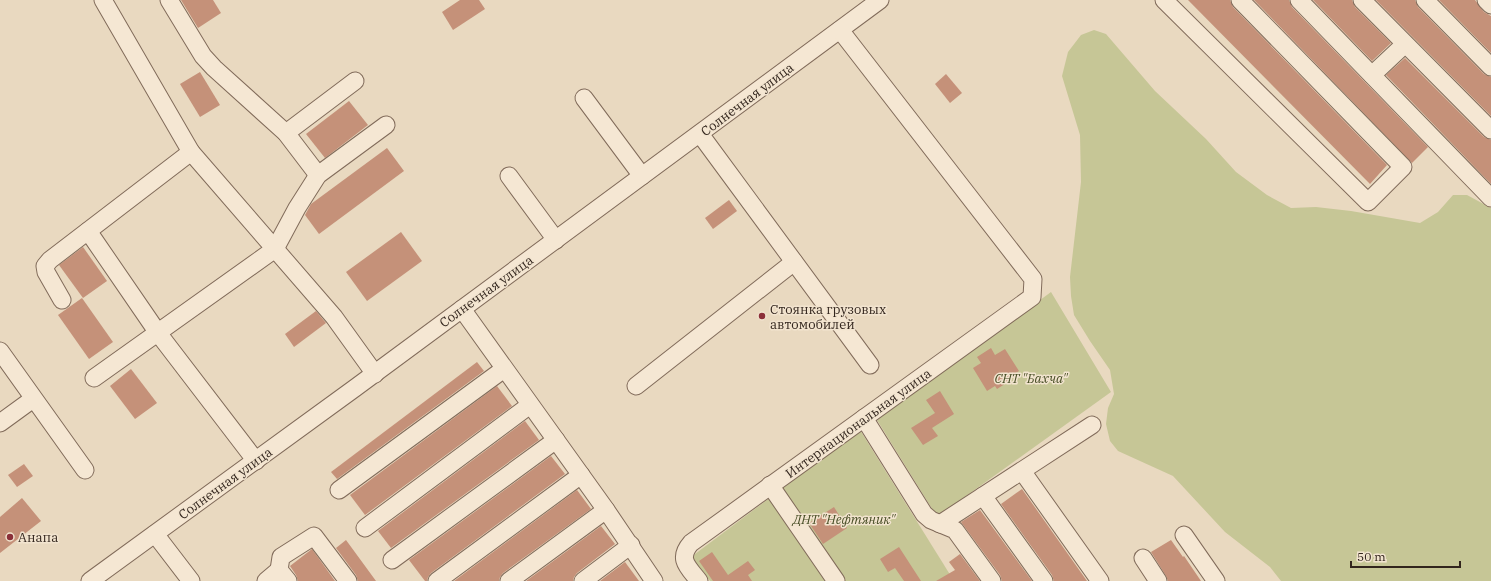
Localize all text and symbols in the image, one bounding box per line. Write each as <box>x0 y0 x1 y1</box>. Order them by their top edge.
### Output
street label: Солнечная улица <box>698 59 797 140</box>
street label: Солнечная улица <box>436 252 537 331</box>
place label: Стоянка грузовых автомобилей <box>770 301 886 333</box>
marker: Стоянка грузовых автомобилей <box>757 311 767 321</box>
street label: Интернациональная улица <box>782 365 935 482</box>
park label: СНТ "Бахча" <box>994 370 1069 387</box>
street label: Солнечная улица <box>175 444 276 523</box>
park label: ДНТ "Нефтяник" <box>791 511 896 528</box>
place label: Анапа <box>18 529 58 546</box>
marker: Анапа <box>5 532 15 542</box>
scale bar <box>1351 543 1460 569</box>
text: 50 m <box>1357 549 1386 564</box>

